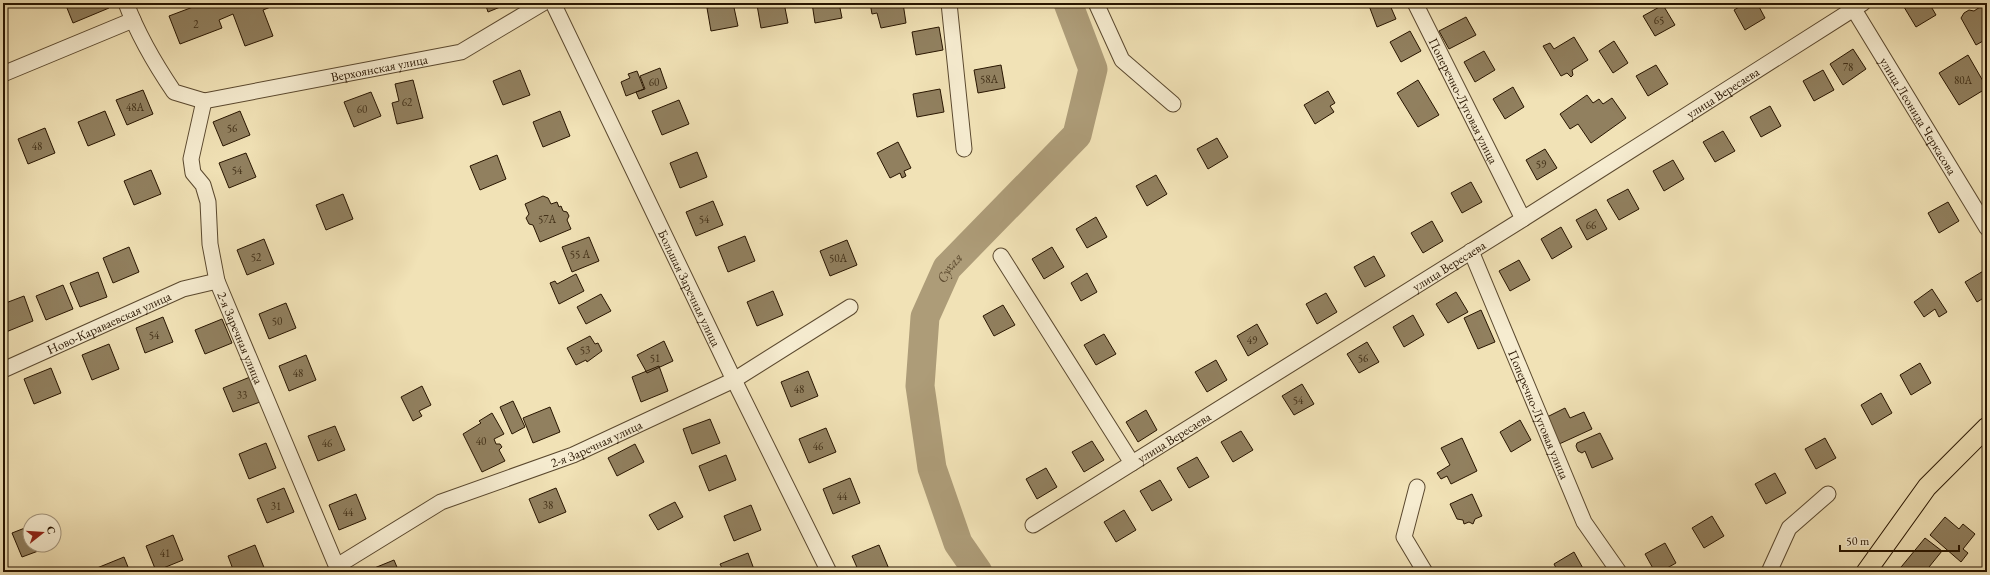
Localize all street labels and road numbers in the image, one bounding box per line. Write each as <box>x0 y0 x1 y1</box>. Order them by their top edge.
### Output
street label: Поперечно-Луговая улица <box>1425 35 1503 167</box>
street label: Верхоянская улица <box>329 50 430 85</box>
street label: улица Леонида Черкасова <box>1876 54 1961 179</box>
street label: улица Вересаева <box>1683 62 1763 122</box>
street label: Большая Заречная улица <box>654 227 725 350</box>
street label: улица Вересаева <box>1409 236 1489 295</box>
street label: Ново-Караваевская улица <box>44 287 174 358</box>
street label: 2-я Заречная улица <box>214 289 268 387</box>
street label: Поперечно-Луговая улица <box>1505 347 1574 482</box>
street label: улица Вересаева <box>1134 407 1214 466</box>
street label: 2-я Заречная улица <box>548 415 645 471</box>

